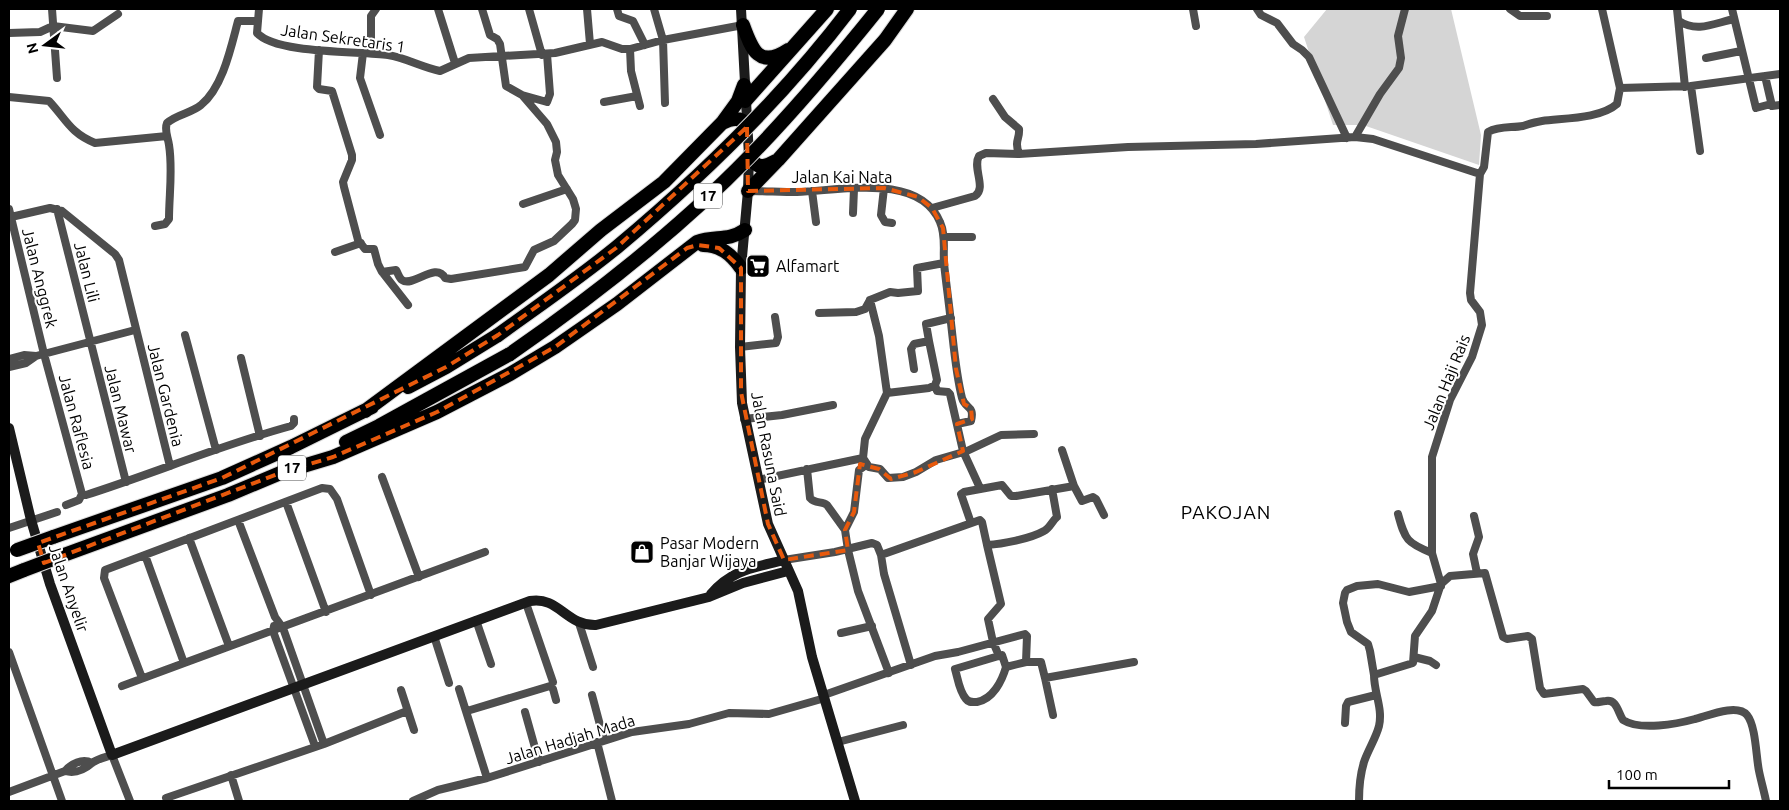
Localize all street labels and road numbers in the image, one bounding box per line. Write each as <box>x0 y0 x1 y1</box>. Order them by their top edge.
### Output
street label: Jalan Sekretaris 1 <box>280 20 406 56</box>
street label: Jalan Kai Nata <box>792 168 892 186</box>
road number: 17 <box>694 184 722 208</box>
street label: Jalan Anggrek <box>19 226 61 330</box>
street label: Jalan Lili <box>71 240 103 304</box>
street label: Jalan Haji Rais <box>1419 332 1473 432</box>
street label: Jalan Gardenia <box>144 342 188 448</box>
street label: Jalan Mawar <box>101 363 141 455</box>
street label: Jalan Raflesia <box>56 372 98 472</box>
street label: Jalan Rasuna Said <box>748 390 790 518</box>
road number: 17 <box>278 456 306 480</box>
street label: Jalan Anyelir <box>46 542 92 634</box>
street label: Jalan Hadjah Mada <box>503 711 637 767</box>

